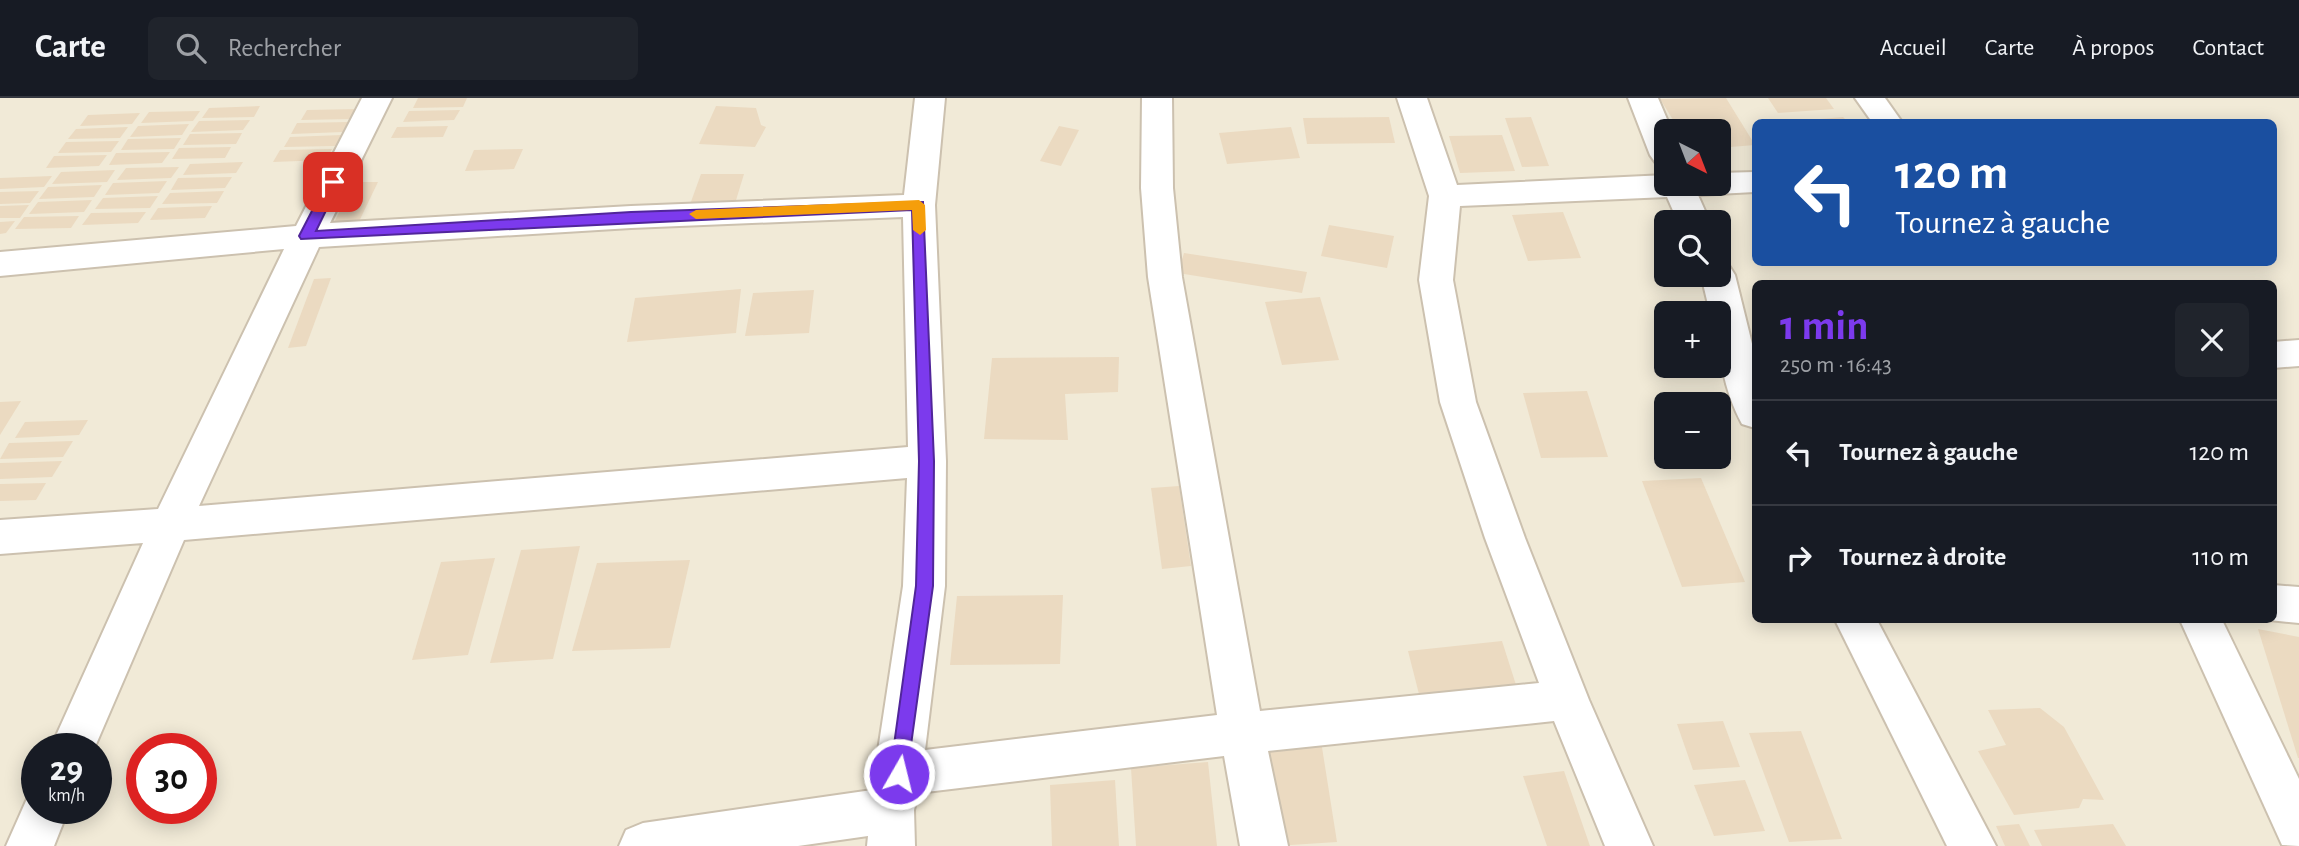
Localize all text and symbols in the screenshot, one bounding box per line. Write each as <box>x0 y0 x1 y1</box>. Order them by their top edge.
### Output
search box <box>148 17 638 80</box>
icon: search <box>172 29 210 67</box>
text: Carte <box>35 31 106 64</box>
text: Rechercher <box>228 35 341 61</box>
text: Accueil <box>1880 36 1947 60</box>
text: Carte <box>1985 36 2034 60</box>
text: À propos <box>2072 36 2154 60</box>
text: Contact <box>2192 36 2264 60</box>
north arrow <box>1654 119 1731 196</box>
map controls <box>1654 119 1731 469</box>
icon: left <box>1780 147 1871 238</box>
text: 120 m <box>1895 149 2008 198</box>
pin <box>303 152 363 212</box>
icon: arrive <box>314 163 352 201</box>
text: Tournez à gauche <box>1895 207 2110 239</box>
button: search <box>1654 210 1731 287</box>
button: + <box>1654 301 1731 378</box>
button: close <box>2175 303 2249 377</box>
text: 1 min <box>1780 305 1869 347</box>
text: 250 m · 16:43 <box>1780 354 1892 377</box>
button: − <box>1654 392 1731 469</box>
icon: left <box>1780 434 1818 472</box>
text: Tournez à gauche <box>1839 439 2018 465</box>
text: 120 m <box>2189 439 2249 465</box>
icon: right <box>1780 539 1818 577</box>
text: Tournez à droite <box>1839 544 2006 570</box>
text: 110 m <box>2192 544 2249 570</box>
speed limit sign: 30 <box>126 733 217 824</box>
position arrow <box>862 737 936 811</box>
text: 29 <box>50 752 83 787</box>
text: km/h <box>48 787 85 805</box>

